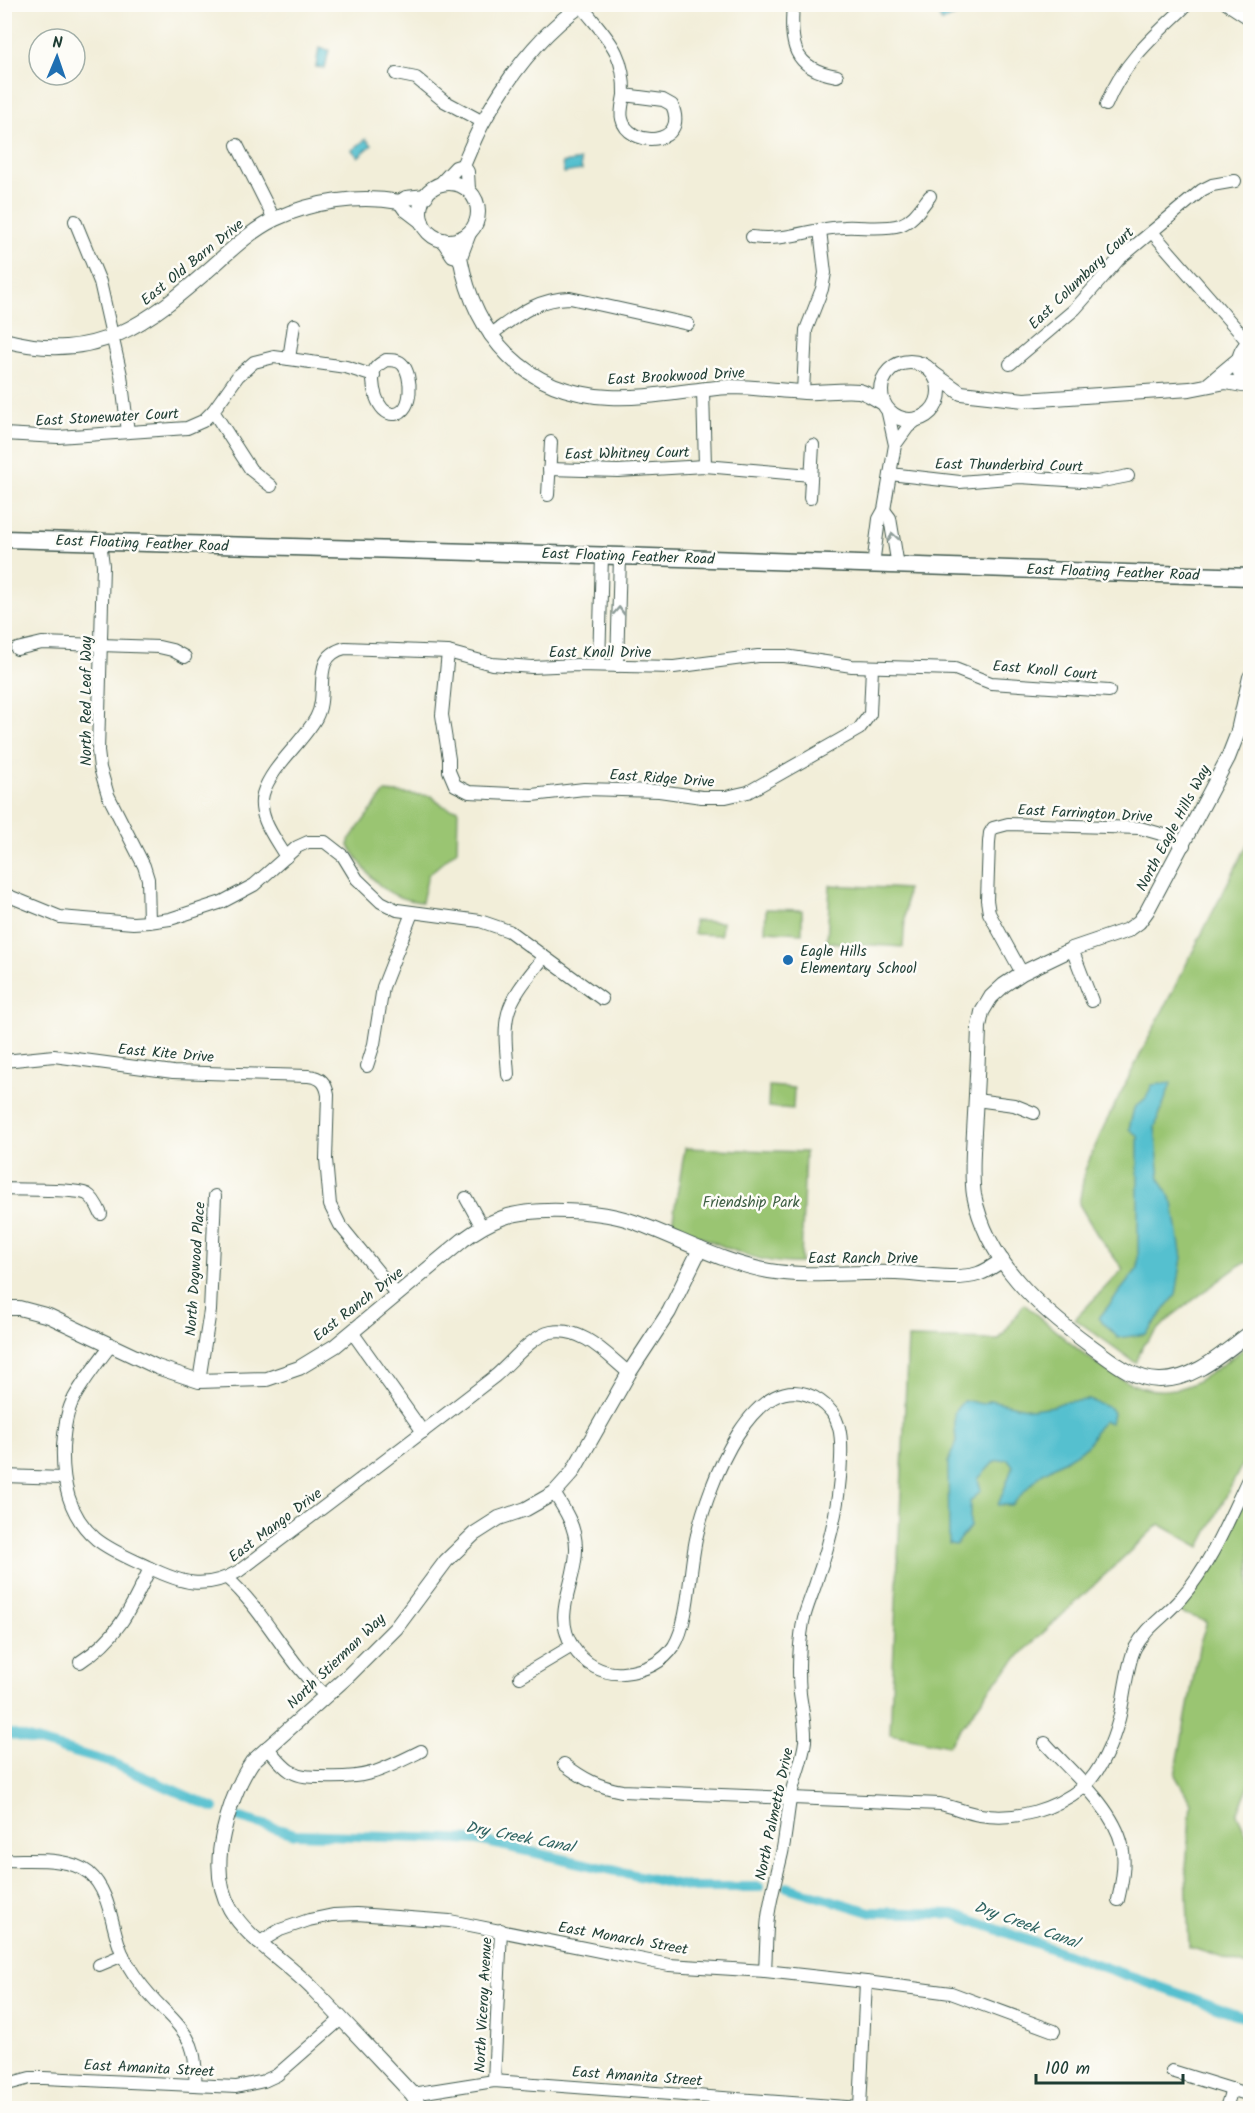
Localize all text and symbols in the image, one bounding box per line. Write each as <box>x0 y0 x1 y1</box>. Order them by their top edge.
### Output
north arrow <box>27 27 87 87</box>
text: N <box>52 31 63 56</box>
street label: East Old Barn Drive <box>136 213 250 312</box>
street label: East Columbary Court <box>1023 222 1140 336</box>
street label: East Brookwood Drive <box>607 361 746 393</box>
street label: East Stonewater Court <box>35 402 180 434</box>
street label: East Whitney Court <box>564 441 690 467</box>
street label: East Thunderbird Court <box>935 453 1083 479</box>
street label: East Floating Feather Road <box>55 529 229 559</box>
one-way arrow <box>887 533 900 543</box>
street label: East Floating Feather Road <box>541 542 715 572</box>
street label: East Floating Feather Road <box>1026 558 1200 588</box>
one-way arrow <box>613 606 625 615</box>
street label: North Red Leaf Way <box>75 635 99 766</box>
street label: East Knoll Drive <box>549 641 651 665</box>
street label: East Knoll Court <box>992 654 1098 688</box>
street label: North Eagle Hills Way <box>1130 760 1218 896</box>
street label: East Ridge Drive <box>609 763 715 795</box>
street label: East Farrington Drive <box>1017 798 1153 830</box>
place label: Eagle Hills Elementary School <box>800 940 917 981</box>
marker: Eagle Hills Elementary School <box>781 953 795 967</box>
street label: East Kite Drive <box>117 1038 215 1070</box>
park label: Friendship Park <box>703 1191 800 1215</box>
street label: North Dogwood Place <box>179 1201 213 1337</box>
street label: East Ranch Drive <box>808 1247 918 1271</box>
street label: East Ranch Drive <box>308 1261 409 1348</box>
street label: East Mango Drive <box>224 1482 328 1569</box>
street label: North Stierman Way <box>282 1607 392 1715</box>
street label: North Palmetto Drive <box>749 1745 801 1883</box>
water label: Dry Creek Canal <box>463 1815 579 1861</box>
water label: Dry Creek Canal <box>971 1895 1085 1957</box>
street label: East Monarch Street <box>556 1916 690 1962</box>
street label: North Viceroy Avenue <box>468 1936 500 2073</box>
scale bar <box>1036 2047 1183 2085</box>
street label: East Amanita Street <box>83 2054 215 2084</box>
text: 100 m <box>1045 2055 1090 2084</box>
street label: East Amanita Street <box>571 2060 703 2094</box>

